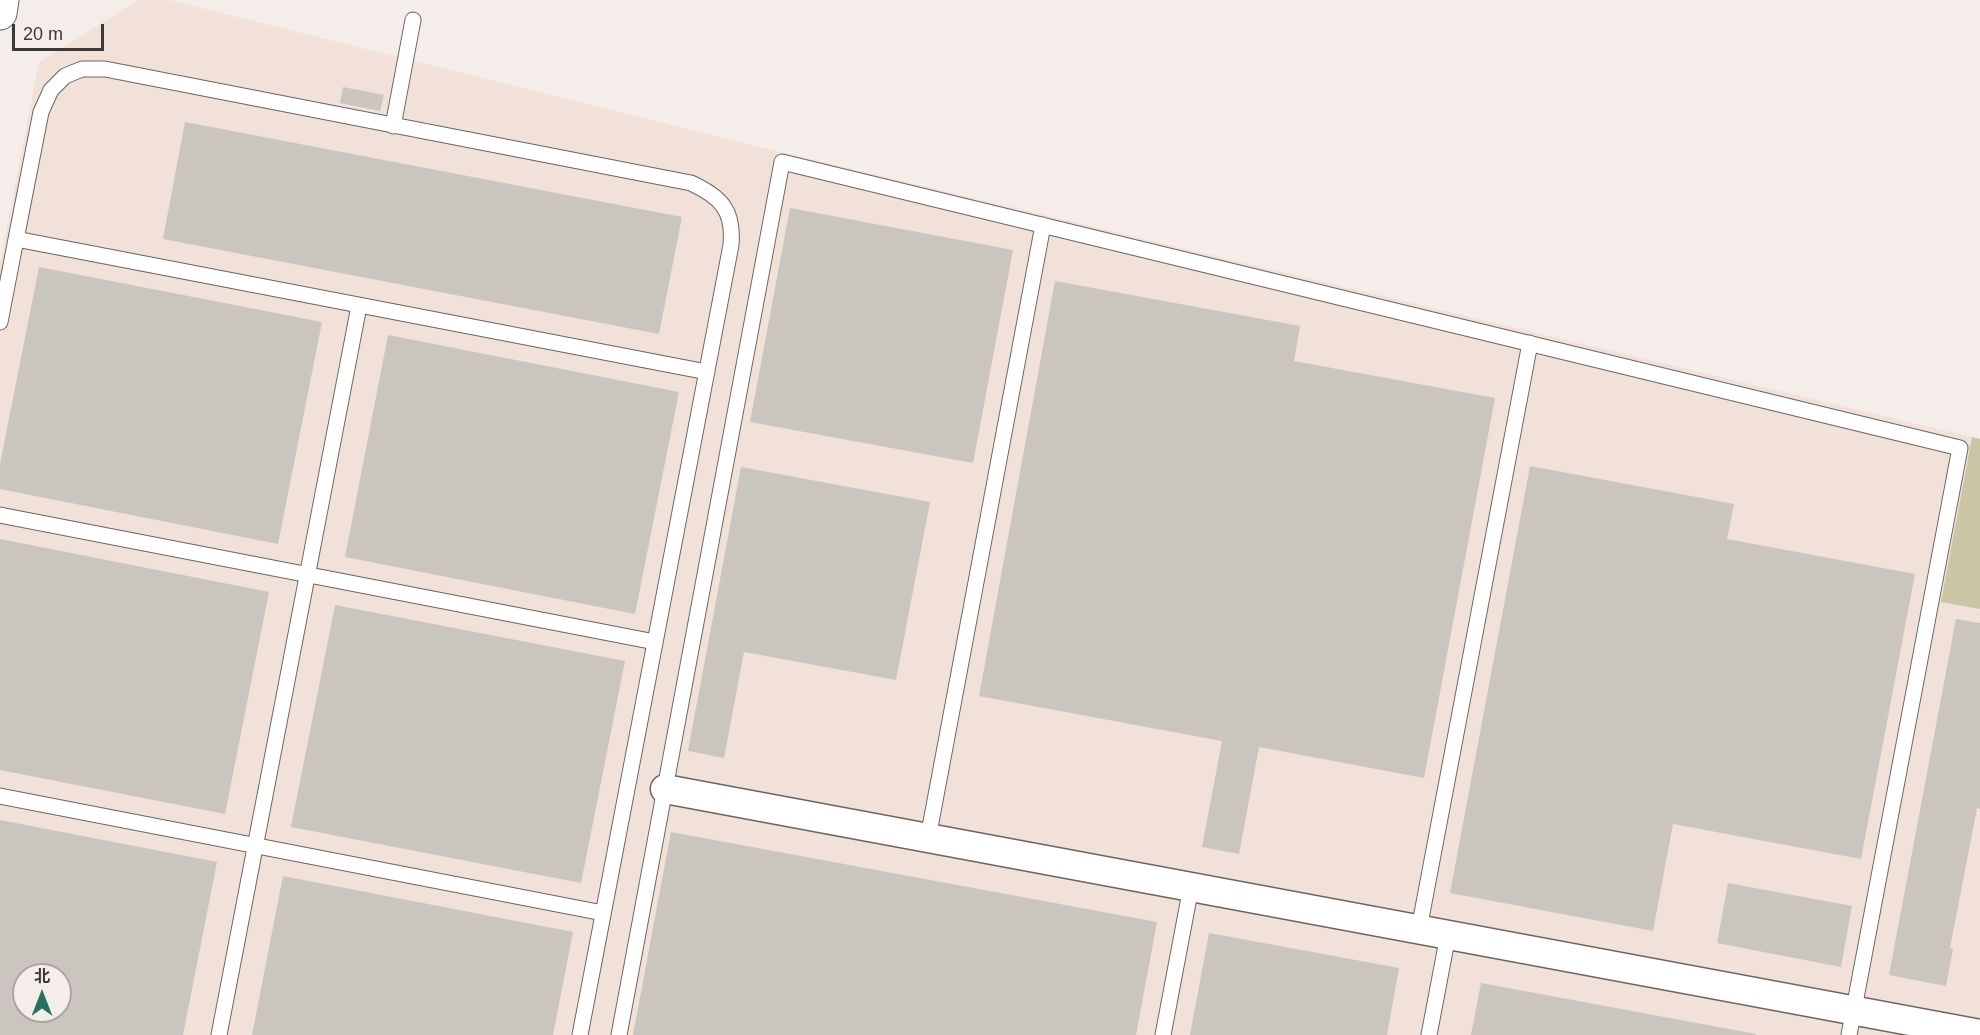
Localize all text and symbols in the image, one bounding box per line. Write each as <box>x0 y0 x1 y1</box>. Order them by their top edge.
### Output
scale bar <box>15 12 106 50</box>
text: 20 m <box>23 24 63 44</box>
north arrow <box>12 963 72 1023</box>
text: 北 <box>34 968 50 985</box>

